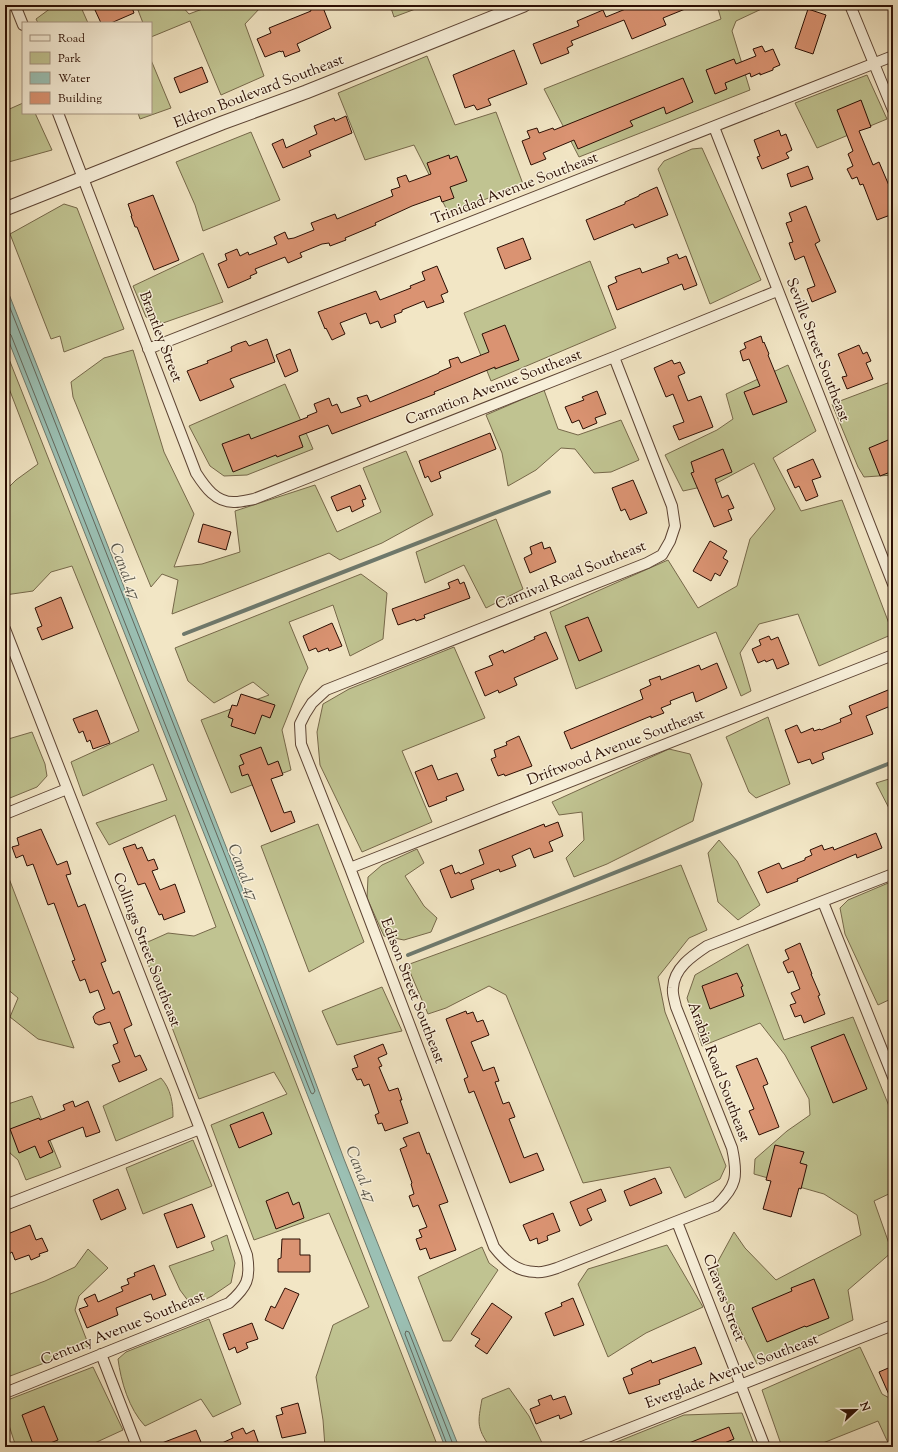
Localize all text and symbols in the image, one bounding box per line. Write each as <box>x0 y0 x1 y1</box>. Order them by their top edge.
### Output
legend <box>22 22 152 114</box>
text: Road <box>58 30 85 48</box>
text: Park <box>58 50 81 68</box>
street label: Eldron Boulevard Southeast <box>171 50 347 134</box>
text: Water <box>58 70 91 88</box>
text: Building <box>58 90 102 108</box>
street label: Trinidad Avenue Southeast <box>429 148 601 230</box>
street label: Seville Street Southeast <box>780 275 854 425</box>
street label: Brantley Street <box>133 288 187 386</box>
street label: Carnation Avenue Southeast <box>403 345 585 431</box>
street label: Carnival Road Southeast <box>493 536 649 616</box>
water label: Canal 47 <box>103 540 146 605</box>
street label: Driftwood Avenue Southeast <box>524 704 708 792</box>
water label: Canal 47 <box>221 841 264 906</box>
street label: Collings Street Southeast <box>107 870 185 1030</box>
street label: Edison Street Southeast <box>375 915 449 1067</box>
street label: Arabia Road Southeast <box>682 999 754 1145</box>
water label: Canal 47 <box>339 1143 382 1208</box>
street label: Cleaves Street <box>697 1251 749 1345</box>
street label: Century Avenue Southeast <box>38 1286 208 1372</box>
street label: Everglade Avenue Southeast <box>643 1329 821 1415</box>
north arrow <box>836 1390 876 1430</box>
text: N <box>855 1399 873 1414</box>

